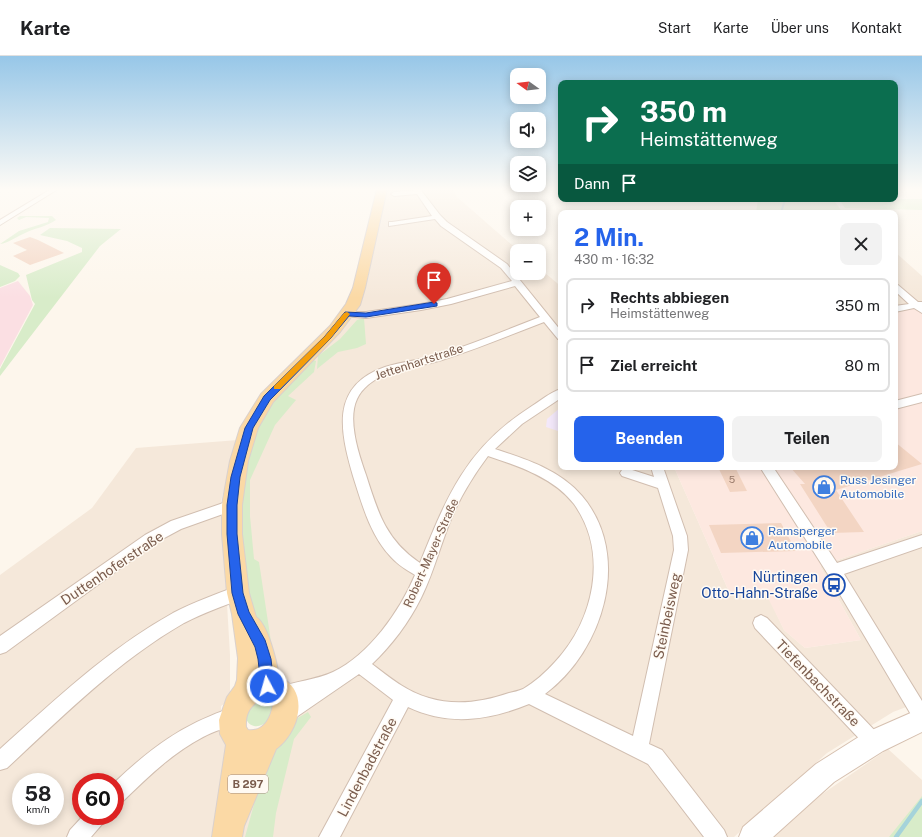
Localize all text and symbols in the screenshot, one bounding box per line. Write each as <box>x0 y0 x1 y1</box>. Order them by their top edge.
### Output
text: Karte <box>20 17 70 39</box>
text: Start <box>658 20 691 36</box>
text: Karte <box>713 20 749 36</box>
text: Über uns <box>771 20 829 36</box>
text: Kontakt <box>851 20 902 36</box>
north arrow <box>510 68 546 104</box>
map controls <box>510 68 546 280</box>
text: 350 m <box>640 95 727 128</box>
icon: right <box>574 96 626 148</box>
button: sound <box>510 112 546 148</box>
text: Heimstättenweg <box>640 129 778 150</box>
button: layers <box>510 156 546 192</box>
icon: arrive <box>618 172 640 194</box>
text: Dann <box>574 175 610 192</box>
button: + <box>510 200 546 236</box>
text: 2 Min. <box>574 223 644 251</box>
button: close <box>840 223 882 265</box>
button: − <box>510 244 546 280</box>
text: 430 m · 16:32 <box>574 252 654 267</box>
pin <box>417 263 451 304</box>
icon: arrive <box>423 269 445 291</box>
text: Rechts abbiegen <box>610 289 729 306</box>
icon: right <box>576 294 598 316</box>
text: 350 m <box>835 297 880 314</box>
text: Heimstättenweg <box>610 306 709 321</box>
street label: Jettenhartstraße <box>373 341 465 383</box>
icon: arrive <box>576 354 598 376</box>
text: Ziel erreicht <box>610 357 697 374</box>
text: 80 m <box>845 357 880 374</box>
button: Beenden <box>574 416 724 462</box>
button: Teilen <box>732 416 882 462</box>
house number: 5 <box>729 473 735 485</box>
place label: Russ Jesinger Automobile <box>840 473 917 501</box>
shop icon: Russ Jesinger Automobile <box>811 474 837 500</box>
street label: Robert-Mayer-Straße <box>401 496 461 610</box>
place label: Ramsperger Automobile <box>768 524 837 552</box>
shop icon: Ramsperger Automobile <box>739 525 765 551</box>
street label: Duttenhoferstraße <box>58 528 166 608</box>
place label: Nürtingen Otto-Hahn-Straße <box>701 569 818 601</box>
street label: Steinbeisweg <box>650 571 684 661</box>
bus stop icon: Nürtingen Otto-Hahn-Straße <box>821 572 847 598</box>
street label: Tiefenbachstraße <box>773 636 863 730</box>
position arrow <box>246 665 288 707</box>
street label: Lindenbadstraße <box>334 715 400 819</box>
speed limit sign: 60 <box>72 773 124 825</box>
road number: B 297 <box>228 775 268 793</box>
text: 58 <box>25 782 51 806</box>
text: km/h <box>26 803 50 815</box>

